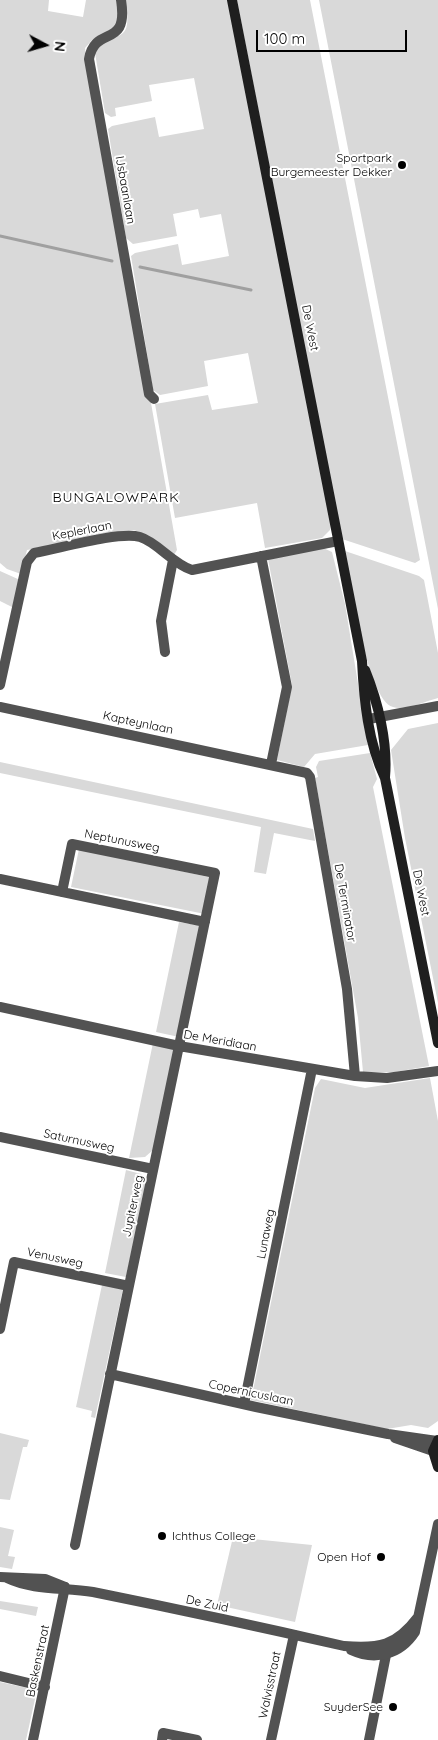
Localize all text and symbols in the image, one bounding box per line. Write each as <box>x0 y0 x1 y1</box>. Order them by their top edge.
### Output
north arrow <box>20 20 70 70</box>
scale bar <box>258 20 409 52</box>
text: 100 m <box>264 29 305 48</box>
text: N <box>50 40 69 53</box>
place label: Sportpark Burgemeester Dekker <box>271 151 392 179</box>
street label: IJsbaanlaan <box>112 155 138 225</box>
marker: Sportpark Burgemeester Dekker <box>396 159 408 171</box>
street label: De West <box>298 304 322 352</box>
district label: BUNGALOWPARK <box>51 490 181 506</box>
street label: Keplerlaan <box>51 518 113 544</box>
street label: Kapteynlaan <box>102 709 174 737</box>
street label: Neptunusweg <box>83 827 161 855</box>
street label: De Terminator <box>331 863 359 943</box>
street label: De West <box>409 869 433 917</box>
street label: De Meridiaan <box>182 1027 258 1055</box>
street label: Saturnusweg <box>42 1126 116 1156</box>
street label: Jupiterweg <box>119 1174 147 1238</box>
street label: Lunaweg <box>254 1208 278 1260</box>
street label: Venusweg <box>26 1245 84 1271</box>
street label: Copernicuslaan <box>207 1377 295 1409</box>
place label: Ichthus College <box>172 1529 256 1543</box>
marker: Ichthus College <box>156 1530 168 1542</box>
place label: Open Hof <box>317 1550 371 1564</box>
marker: Open Hof <box>375 1551 387 1563</box>
street label: De Zuid <box>184 1592 230 1616</box>
street label: Baskenstraat <box>23 1624 53 1698</box>
street label: Walvisstraat <box>256 1650 284 1720</box>
place label: SuyderSee <box>324 1700 383 1714</box>
marker: SuyderSee <box>387 1701 399 1713</box>

